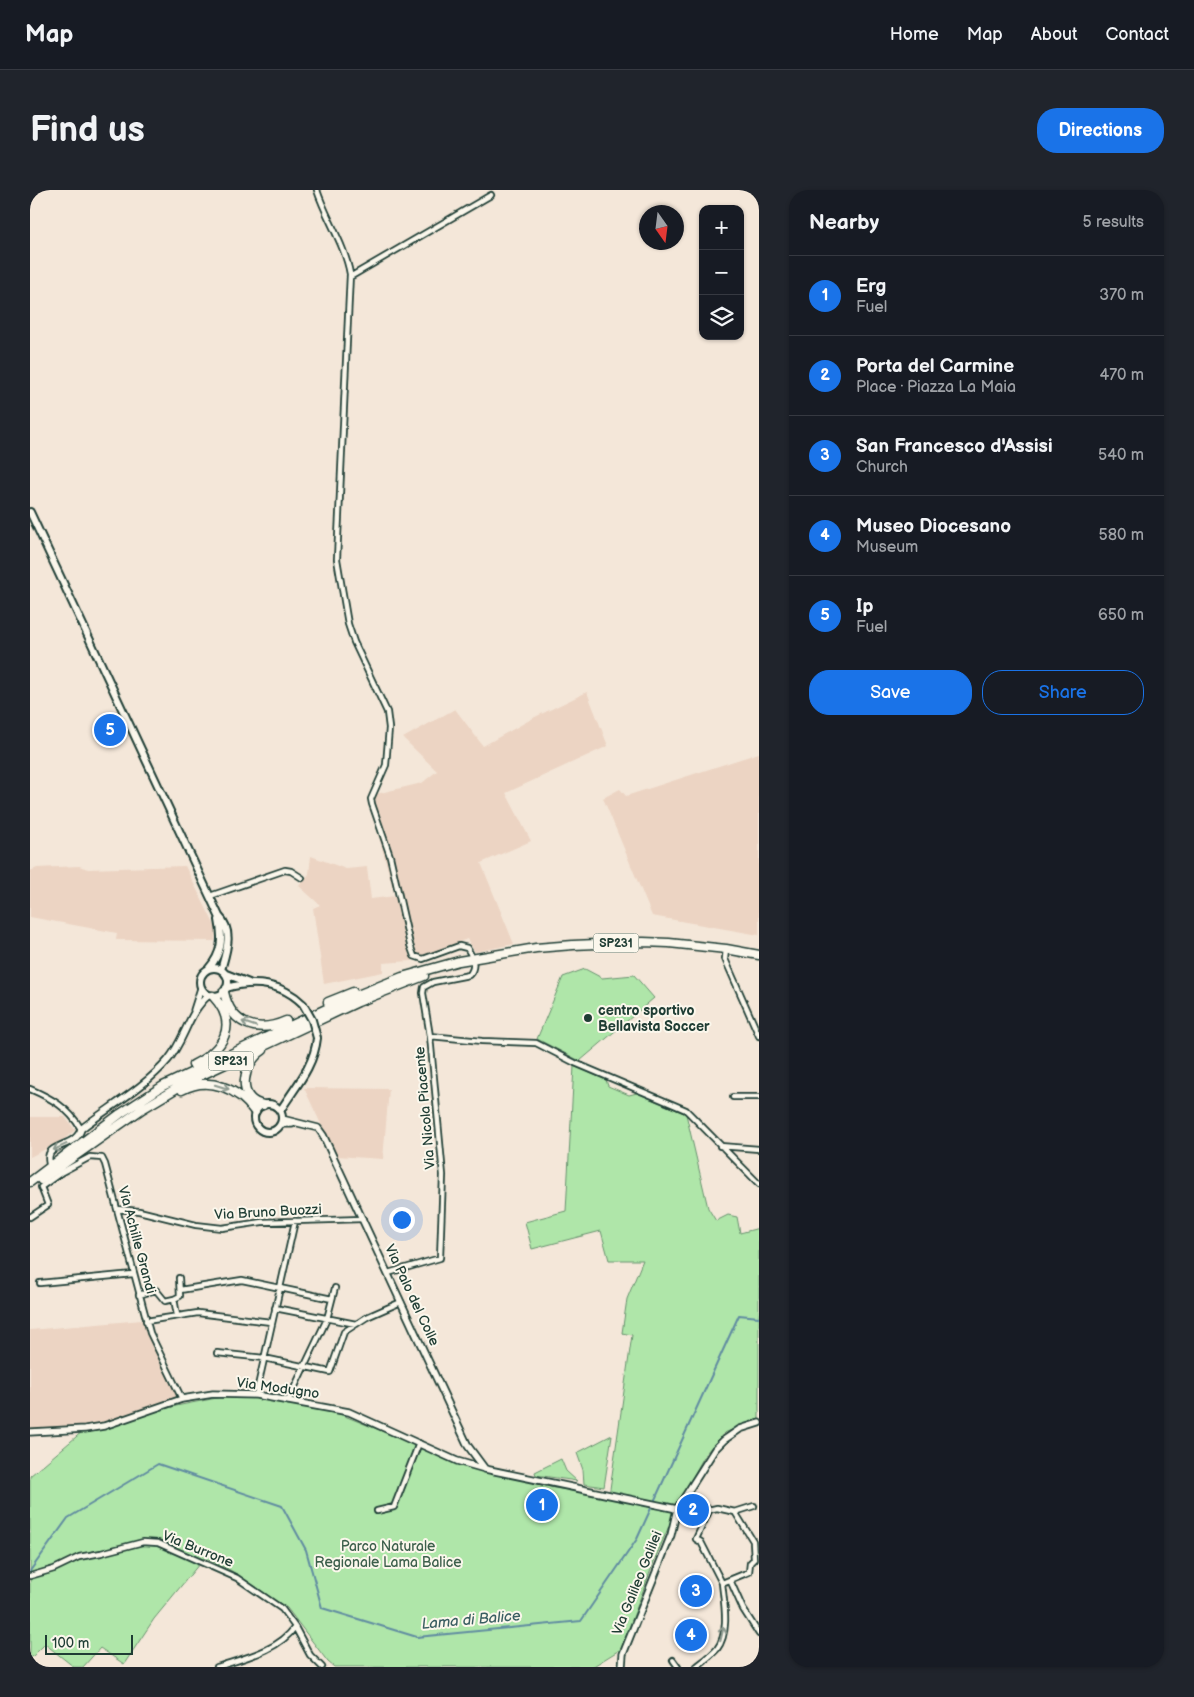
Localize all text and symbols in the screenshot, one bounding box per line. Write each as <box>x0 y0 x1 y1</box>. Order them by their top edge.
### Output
text: Map <box>25 20 73 49</box>
text: Home <box>890 24 939 45</box>
text: Map <box>967 24 1003 45</box>
text: About <box>1031 24 1078 45</box>
text: Contact <box>1106 24 1169 45</box>
button: Directions <box>1037 108 1164 153</box>
text: Find us <box>30 109 145 152</box>
north arrow <box>639 205 684 250</box>
map controls <box>699 205 744 340</box>
button: + <box>699 205 744 250</box>
text: Nearby <box>809 210 879 235</box>
text: 5 results <box>1082 213 1144 232</box>
button: − <box>699 250 744 295</box>
text: Erg <box>856 275 886 298</box>
text: 1 <box>822 286 828 305</box>
text: 370 m <box>1099 286 1144 305</box>
button: layers <box>699 295 744 340</box>
text: Fuel <box>856 298 887 317</box>
text: Porta del Carmine <box>856 355 1014 378</box>
text: 2 <box>820 366 830 385</box>
text: 470 m <box>1099 366 1144 385</box>
text: Place · Piazza La Maia <box>856 378 1016 397</box>
text: San Francesco d'Assisi <box>856 435 1053 458</box>
text: 3 <box>820 446 830 465</box>
text: 540 m <box>1098 446 1144 465</box>
text: Church <box>856 458 908 477</box>
text: Museo Diocesano <box>856 515 1011 538</box>
text: 4 <box>820 526 830 545</box>
text: 580 m <box>1099 526 1144 545</box>
text: Museum <box>856 538 918 557</box>
text: Ip <box>856 595 873 618</box>
text: 5 <box>820 606 830 625</box>
text: 650 m <box>1098 606 1144 625</box>
text: Fuel <box>856 618 887 637</box>
button: Save <box>809 670 972 715</box>
button: Share <box>982 670 1144 715</box>
pin: 5 <box>94 711 126 749</box>
road number: SP231 <box>594 934 638 952</box>
place label: centro sportivo Bellavista Soccer <box>598 1002 710 1035</box>
marker: centro sportivo Bellavista Soccer <box>582 1012 594 1024</box>
one-way arrow <box>242 1019 257 1028</box>
street label: Via Nicola Piacente <box>411 1046 439 1170</box>
road number: SP231 <box>208 1051 254 1070</box>
one-way arrow <box>214 1082 230 1092</box>
one-way arrow <box>53 1142 68 1152</box>
street label: Via Achille Grandi <box>114 1184 160 1296</box>
street label: Via Bruno Buozzi <box>214 1201 322 1223</box>
your location <box>389 1207 415 1233</box>
street label: Via Palo del Colle <box>381 1241 443 1349</box>
street label: Via Modugno <box>236 1374 321 1402</box>
pin: 1 <box>526 1486 558 1524</box>
pin: 2 <box>677 1491 709 1529</box>
street label: Via Burrone <box>160 1527 236 1571</box>
street label: Via Galileo Galilei <box>608 1528 666 1638</box>
park label: Parco Naturale Regionale Lama Balice <box>315 1538 462 1571</box>
pin: 3 <box>680 1572 712 1610</box>
water label: Lama di Balice <box>421 1606 522 1634</box>
pin: 4 <box>675 1616 707 1654</box>
one-way arrow <box>718 1626 727 1642</box>
scale bar <box>45 1632 132 1655</box>
text: 100 m <box>52 1635 89 1652</box>

